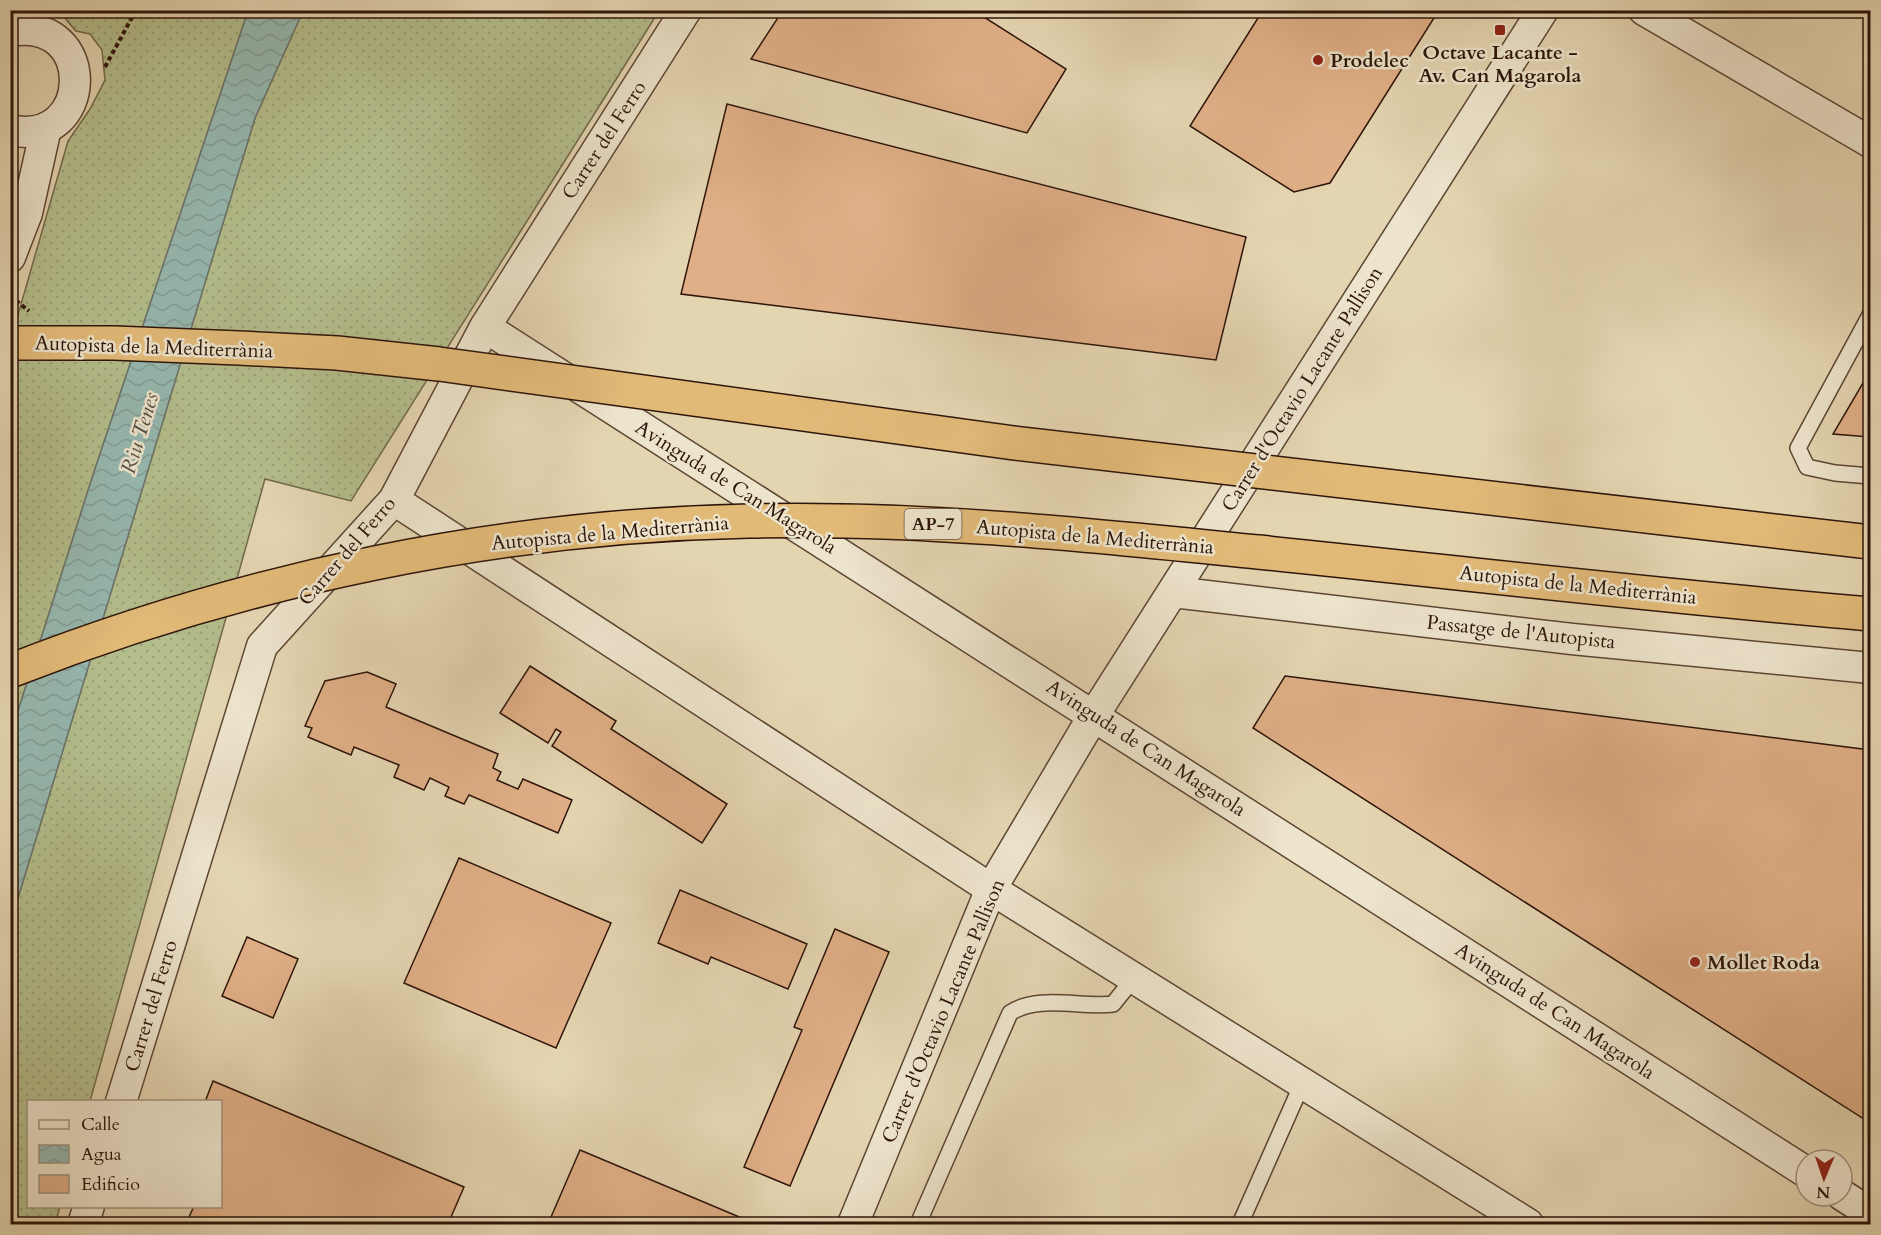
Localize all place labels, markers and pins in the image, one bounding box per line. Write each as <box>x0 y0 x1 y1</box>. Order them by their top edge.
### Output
marker: Octave Lacante - Av. Can Magarola <box>1493 23 1507 37</box>
place label: Octave Lacante - Av. Can Magarola <box>1419 39 1581 89</box>
place label: Prodelec <box>1330 47 1409 74</box>
marker: Prodelec <box>1311 53 1325 67</box>
place label: Mollet Roda <box>1707 949 1820 976</box>
marker: Mollet Roda <box>1688 955 1702 969</box>

